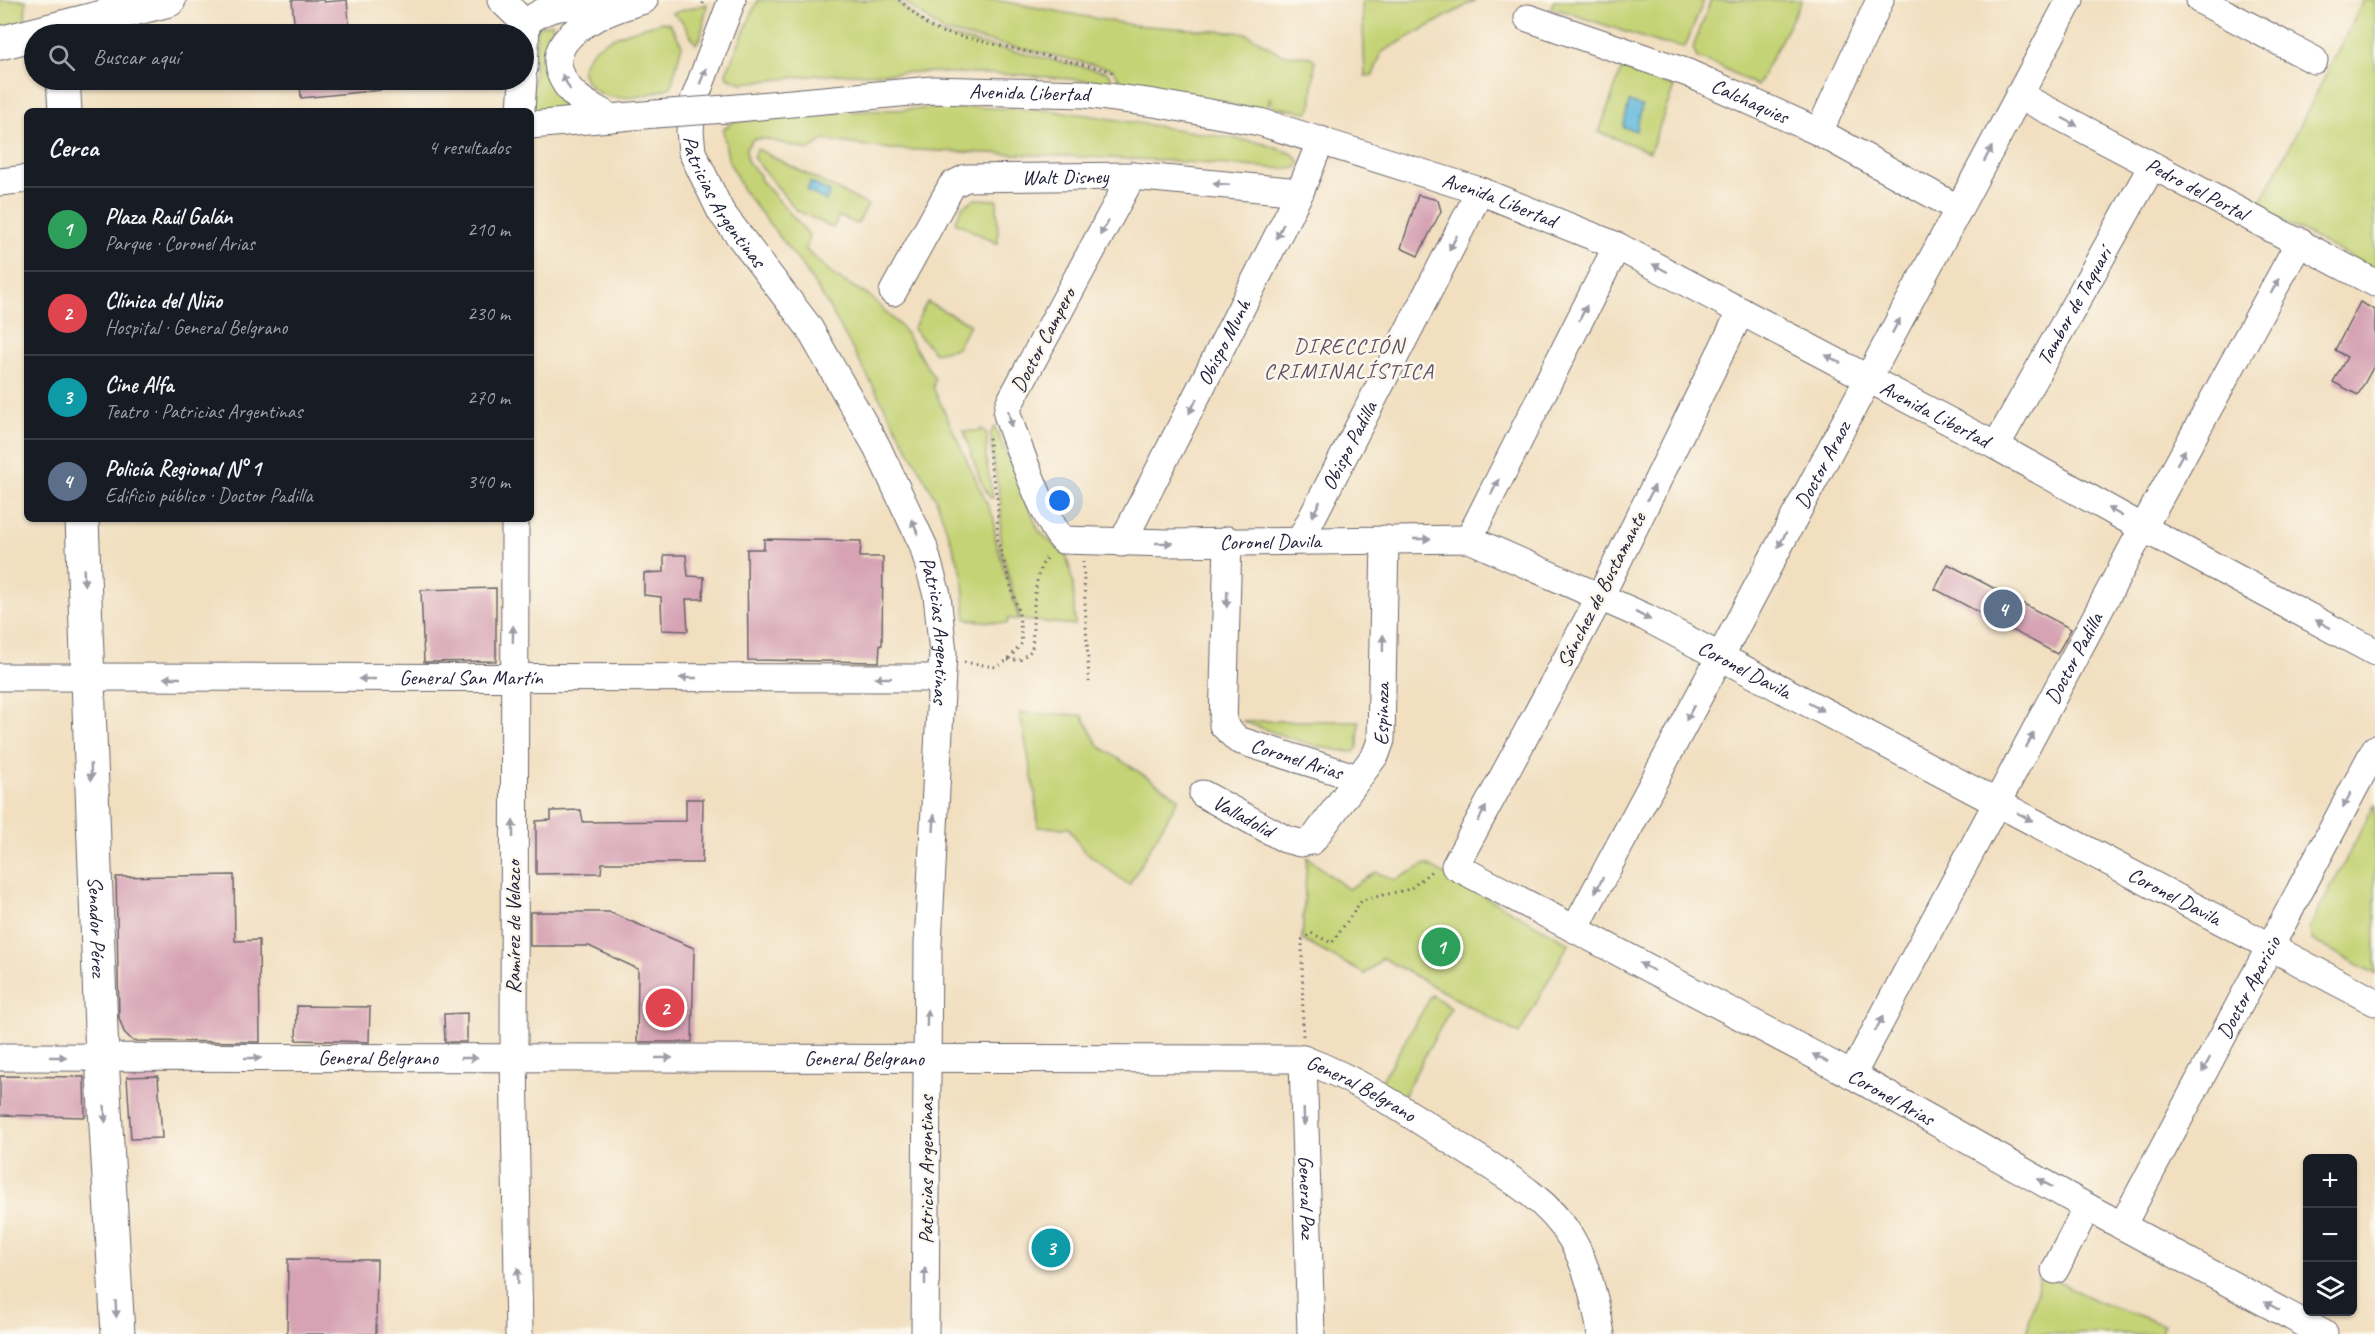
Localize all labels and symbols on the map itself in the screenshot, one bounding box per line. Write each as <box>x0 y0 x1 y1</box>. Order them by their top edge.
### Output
one-way arrow <box>699 67 708 85</box>
street label: Calchaquies <box>1707 72 1794 130</box>
one-way arrow <box>561 73 571 90</box>
street label: Avenida Libertad <box>969 78 1093 107</box>
one-way arrow <box>2062 118 2079 127</box>
street label: Patricias Argentinas <box>678 135 773 274</box>
one-way arrow <box>1983 145 1993 162</box>
street label: Pedro del Portal <box>2141 151 2255 228</box>
street label: Walt Disney <box>1022 163 1110 190</box>
street label: Avenida Libertad <box>1439 167 1564 235</box>
one-way arrow <box>1211 179 1230 189</box>
one-way arrow <box>1099 219 1109 236</box>
one-way arrow <box>1276 223 1285 240</box>
one-way arrow <box>1448 234 1458 251</box>
street label: Tambor de Taquarí <box>2031 239 2119 370</box>
one-way arrow <box>1651 263 1668 273</box>
one-way arrow <box>2270 277 2280 294</box>
street label: Doctor Campero <box>1005 281 1083 397</box>
street label: Obispo Munh <box>1191 294 1257 390</box>
one-way arrow <box>1577 304 1587 322</box>
one-way arrow <box>1891 317 1901 334</box>
district label: DIRECCIÓN CRIMINALÍSTICA <box>1264 332 1434 385</box>
one-way arrow <box>1824 354 1841 364</box>
street label: Avenida Libertad <box>1876 374 1998 455</box>
street label: Obispo Padilla <box>1315 395 1383 494</box>
one-way arrow <box>1188 397 1198 414</box>
one-way arrow <box>1006 410 1016 428</box>
street label: Doctor Araoz <box>1789 415 1857 513</box>
one-way arrow <box>2176 448 2186 465</box>
one-way arrow <box>1490 479 1500 496</box>
one-way arrow <box>1647 484 1656 501</box>
your location <box>1045 486 1074 515</box>
one-way arrow <box>1311 501 1321 518</box>
street label: Sánchez de Bustamante <box>1551 507 1652 672</box>
one-way arrow <box>2106 507 2123 517</box>
one-way arrow <box>910 517 920 535</box>
street label: Coronel Davila <box>1219 528 1323 555</box>
one-way arrow <box>1777 532 1787 549</box>
one-way arrow <box>1413 534 1432 544</box>
one-way arrow <box>1154 538 1173 548</box>
street label: Patricias Argentinas <box>914 554 956 706</box>
one-way arrow <box>80 568 89 587</box>
pin: 4 <box>1984 586 2022 632</box>
one-way arrow <box>1222 589 1232 608</box>
street label: Doctor Padilla <box>2039 607 2109 708</box>
one-way arrow <box>1634 611 1652 621</box>
one-way arrow <box>2315 619 2332 629</box>
one-way arrow <box>508 624 518 643</box>
one-way arrow <box>1378 633 1388 652</box>
street label: Coronel Davila <box>1694 634 1798 706</box>
street label: General San Martín <box>399 664 543 691</box>
one-way arrow <box>162 673 181 683</box>
one-way arrow <box>873 673 892 683</box>
one-way arrow <box>357 674 376 683</box>
one-way arrow <box>678 674 697 683</box>
street label: Espinoza <box>1368 680 1395 746</box>
one-way arrow <box>1807 702 1824 712</box>
one-way arrow <box>1686 704 1695 721</box>
one-way arrow <box>2025 731 2035 748</box>
street label: Coronel Arias <box>1248 732 1348 786</box>
one-way arrow <box>87 763 96 782</box>
street label: Valladolid <box>1208 789 1282 845</box>
one-way arrow <box>2342 792 2352 809</box>
one-way arrow <box>1477 805 1487 822</box>
one-way arrow <box>930 813 939 832</box>
one-way arrow <box>2017 813 2034 822</box>
one-way arrow <box>508 819 518 838</box>
street label: Ramírez de Velazco <box>500 858 526 994</box>
street label: Coronel Davila <box>2124 861 2227 933</box>
street label: Senador Pérez <box>82 876 112 980</box>
one-way arrow <box>1594 876 1604 893</box>
pin: 1 <box>1422 924 1460 970</box>
street label: Doctor Aparicio <box>2211 930 2287 1043</box>
one-way arrow <box>1639 962 1656 972</box>
pin: 2 <box>646 986 684 1030</box>
one-way arrow <box>922 1008 932 1027</box>
one-way arrow <box>1874 1015 1884 1032</box>
street label: General Belgrano <box>318 1044 440 1071</box>
street label: General Belgrano <box>804 1045 926 1071</box>
street label: General Belgrano <box>1303 1049 1422 1128</box>
one-way arrow <box>49 1052 68 1062</box>
one-way arrow <box>244 1053 263 1063</box>
one-way arrow <box>460 1053 479 1063</box>
one-way arrow <box>655 1053 674 1063</box>
one-way arrow <box>1811 1053 1828 1063</box>
one-way arrow <box>2201 1056 2211 1073</box>
street label: Coronel Arias <box>1843 1062 1940 1132</box>
street label: Patricias Argentinas <box>913 1094 939 1244</box>
one-way arrow <box>100 1105 110 1124</box>
one-way arrow <box>1300 1108 1309 1127</box>
street label: General Paz <box>1293 1155 1321 1241</box>
one-way arrow <box>2037 1179 2054 1189</box>
pin: 3 <box>1032 1226 1070 1270</box>
one-way arrow <box>513 1266 523 1285</box>
one-way arrow <box>920 1266 930 1285</box>
one-way arrow <box>112 1299 121 1318</box>
one-way arrow <box>2264 1301 2281 1311</box>

